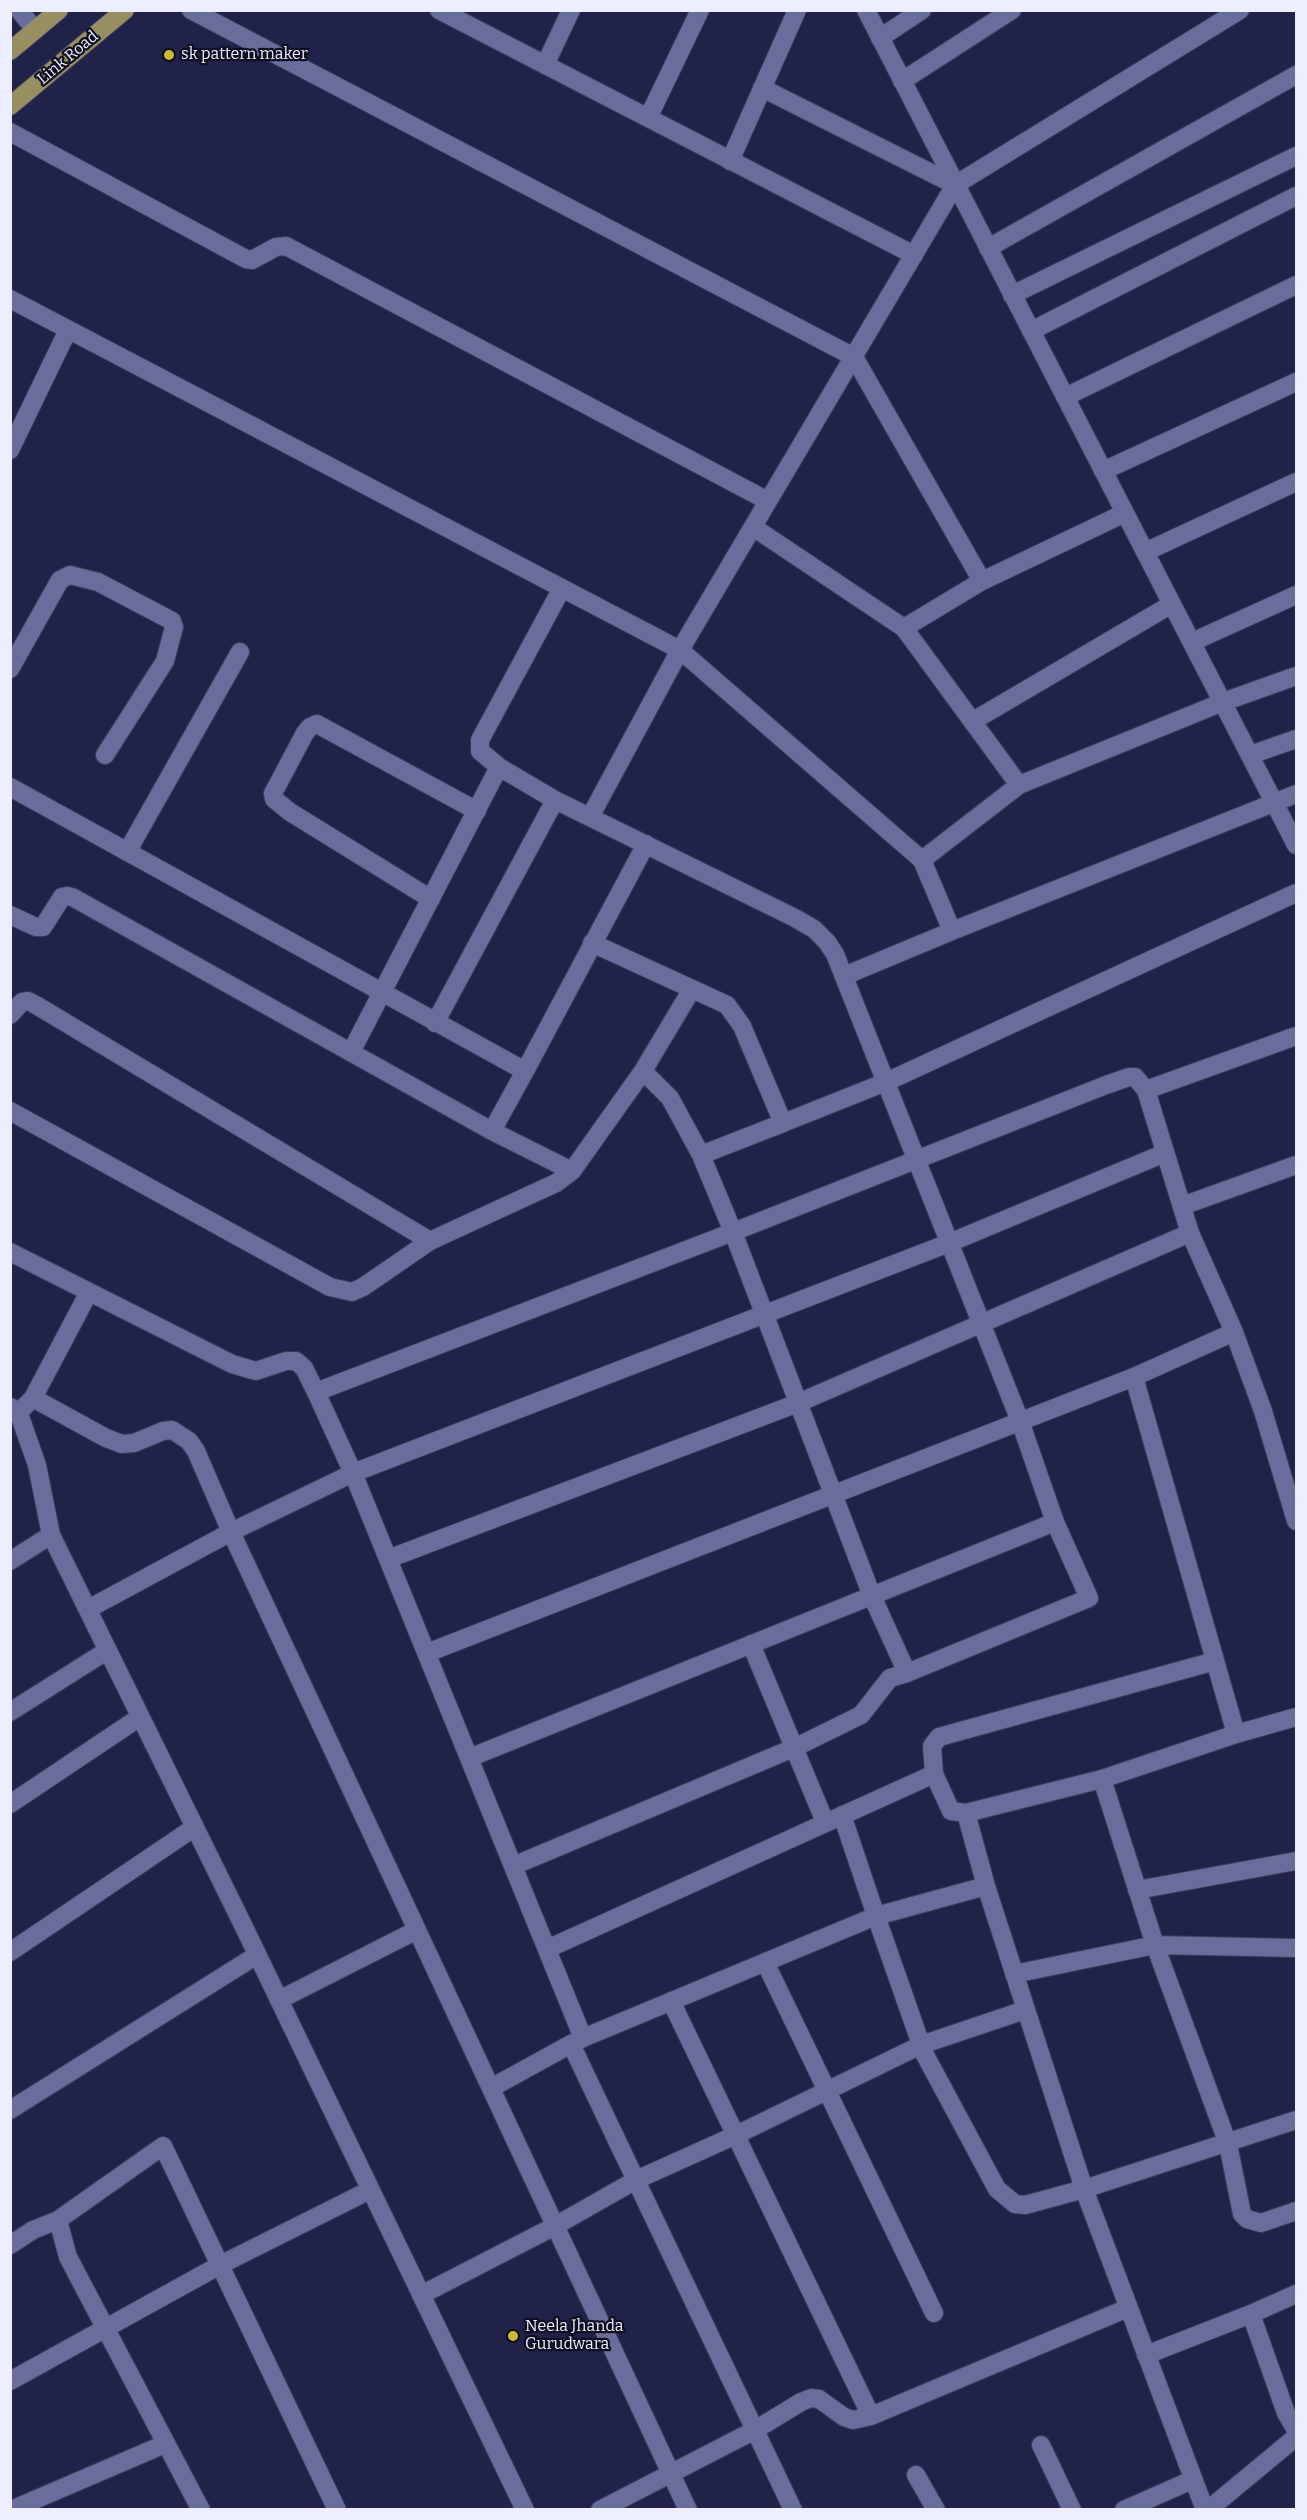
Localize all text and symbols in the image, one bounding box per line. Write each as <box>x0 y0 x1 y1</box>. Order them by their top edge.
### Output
street label: Link Road <box>34 27 102 89</box>
place label: sk pattern maker <box>181 45 308 65</box>
marker: sk pattern maker <box>162 48 176 62</box>
place label: Neela Jhanda Gurudwara <box>525 2317 623 2355</box>
marker: Neela Jhanda Gurudwara <box>506 2329 520 2343</box>

